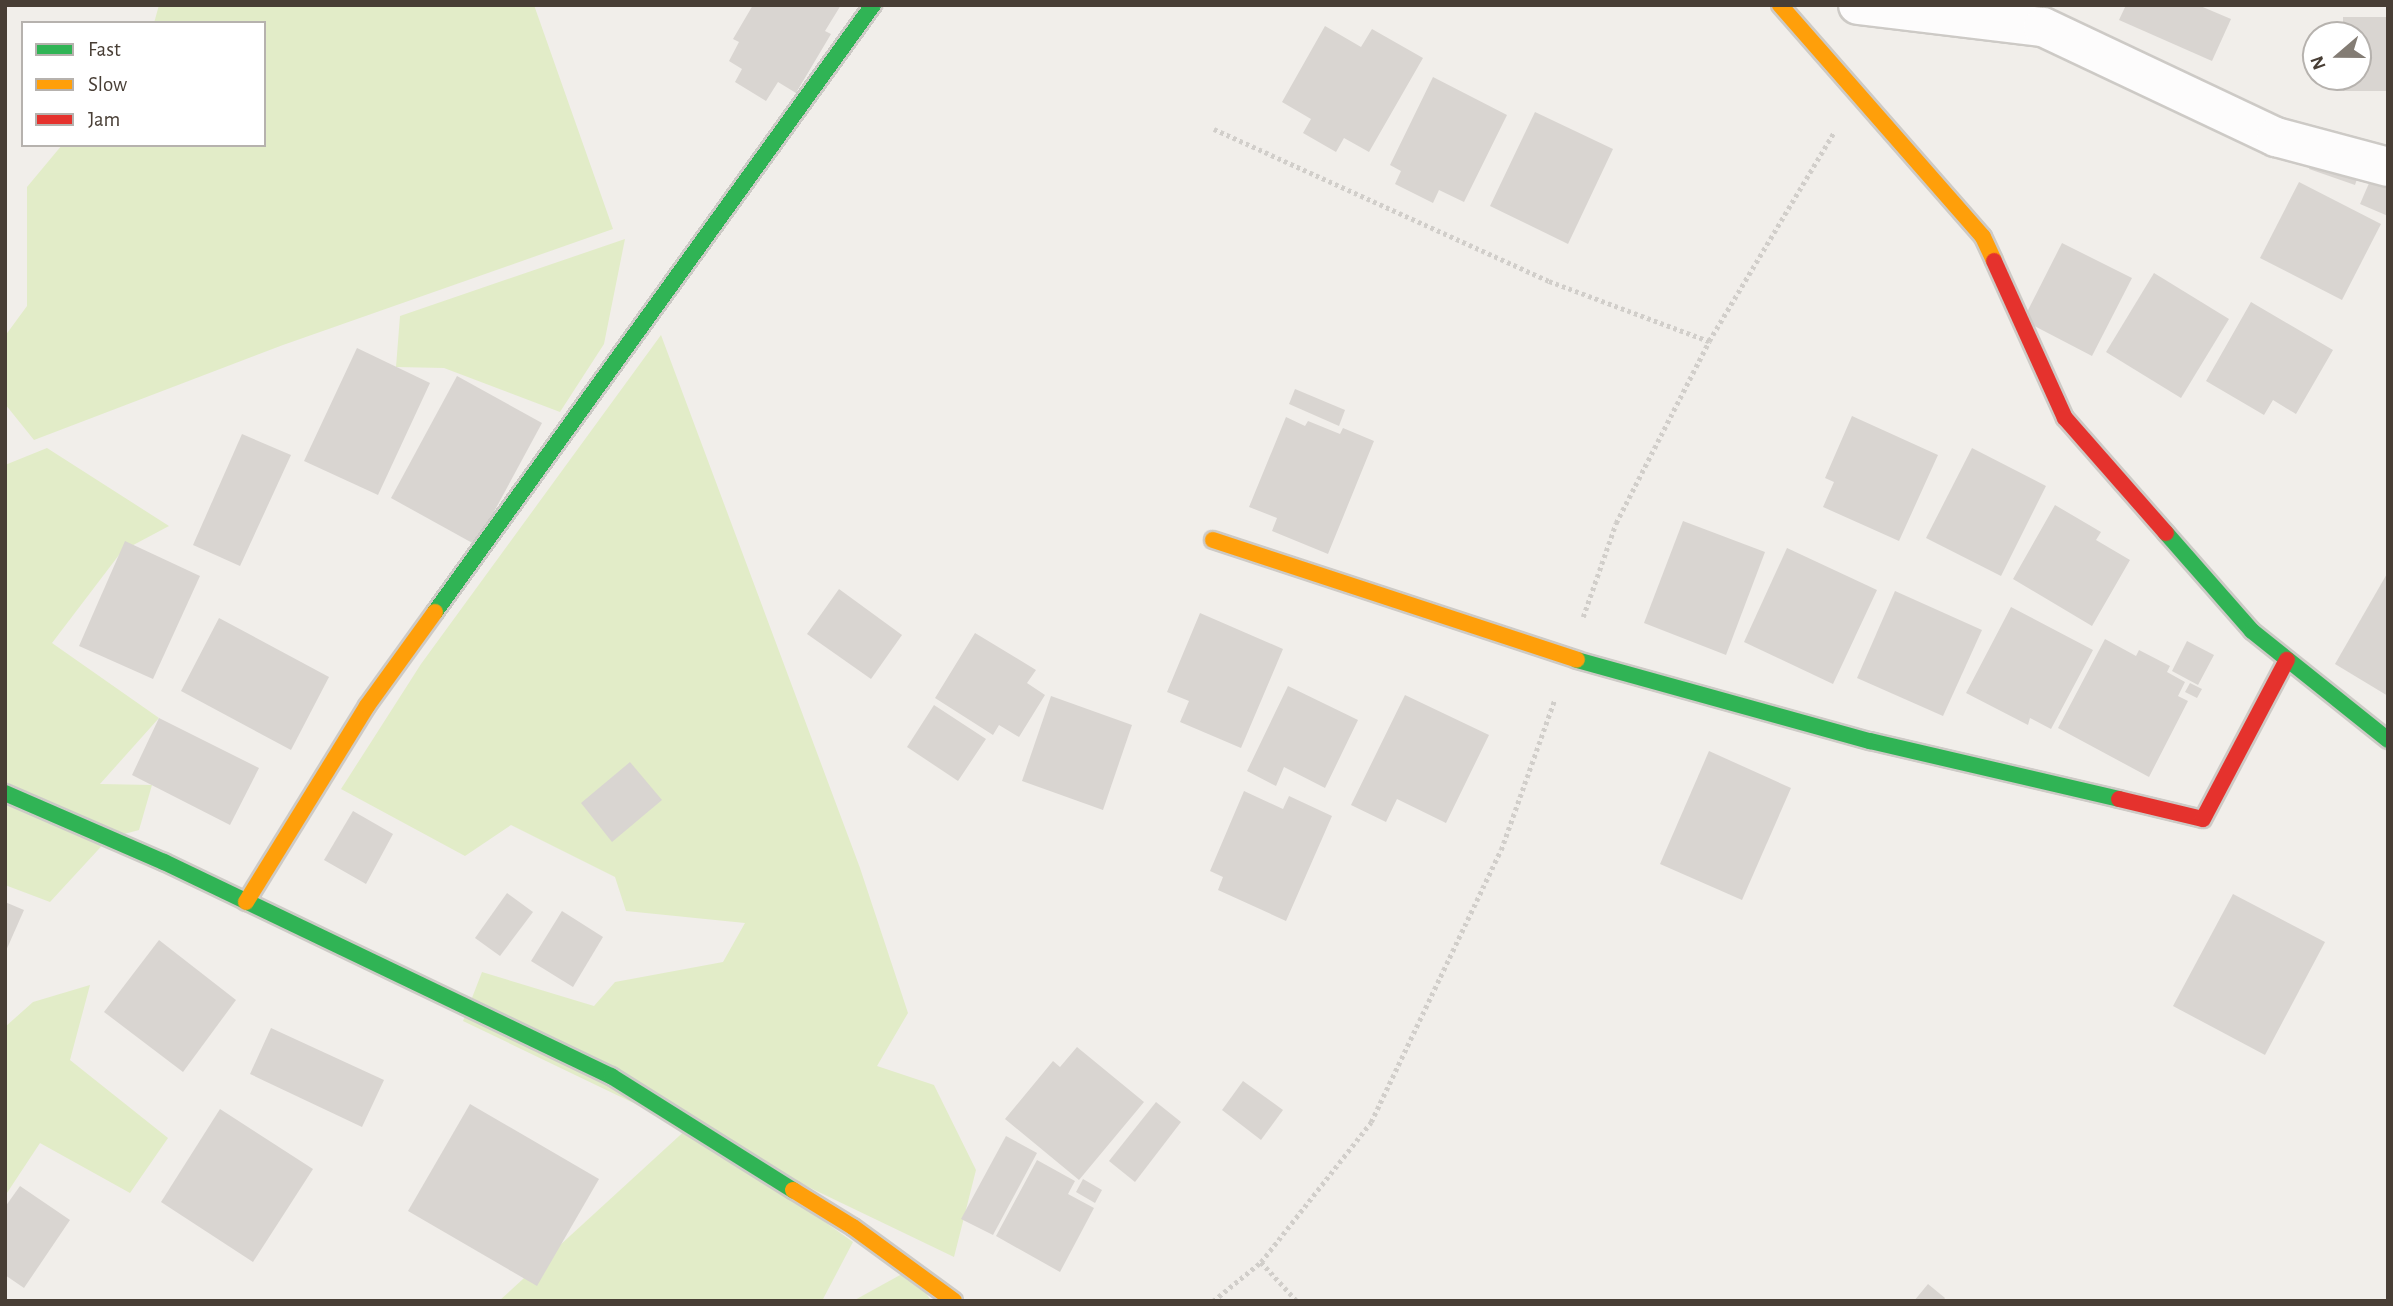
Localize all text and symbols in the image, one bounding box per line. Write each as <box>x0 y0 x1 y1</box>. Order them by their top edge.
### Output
legend <box>21 21 266 147</box>
north arrow <box>2302 21 2372 91</box>
text: Fast <box>88 39 121 60</box>
text: N <box>2307 53 2330 72</box>
text: Slow <box>88 74 127 95</box>
text: Jam <box>88 109 120 130</box>

